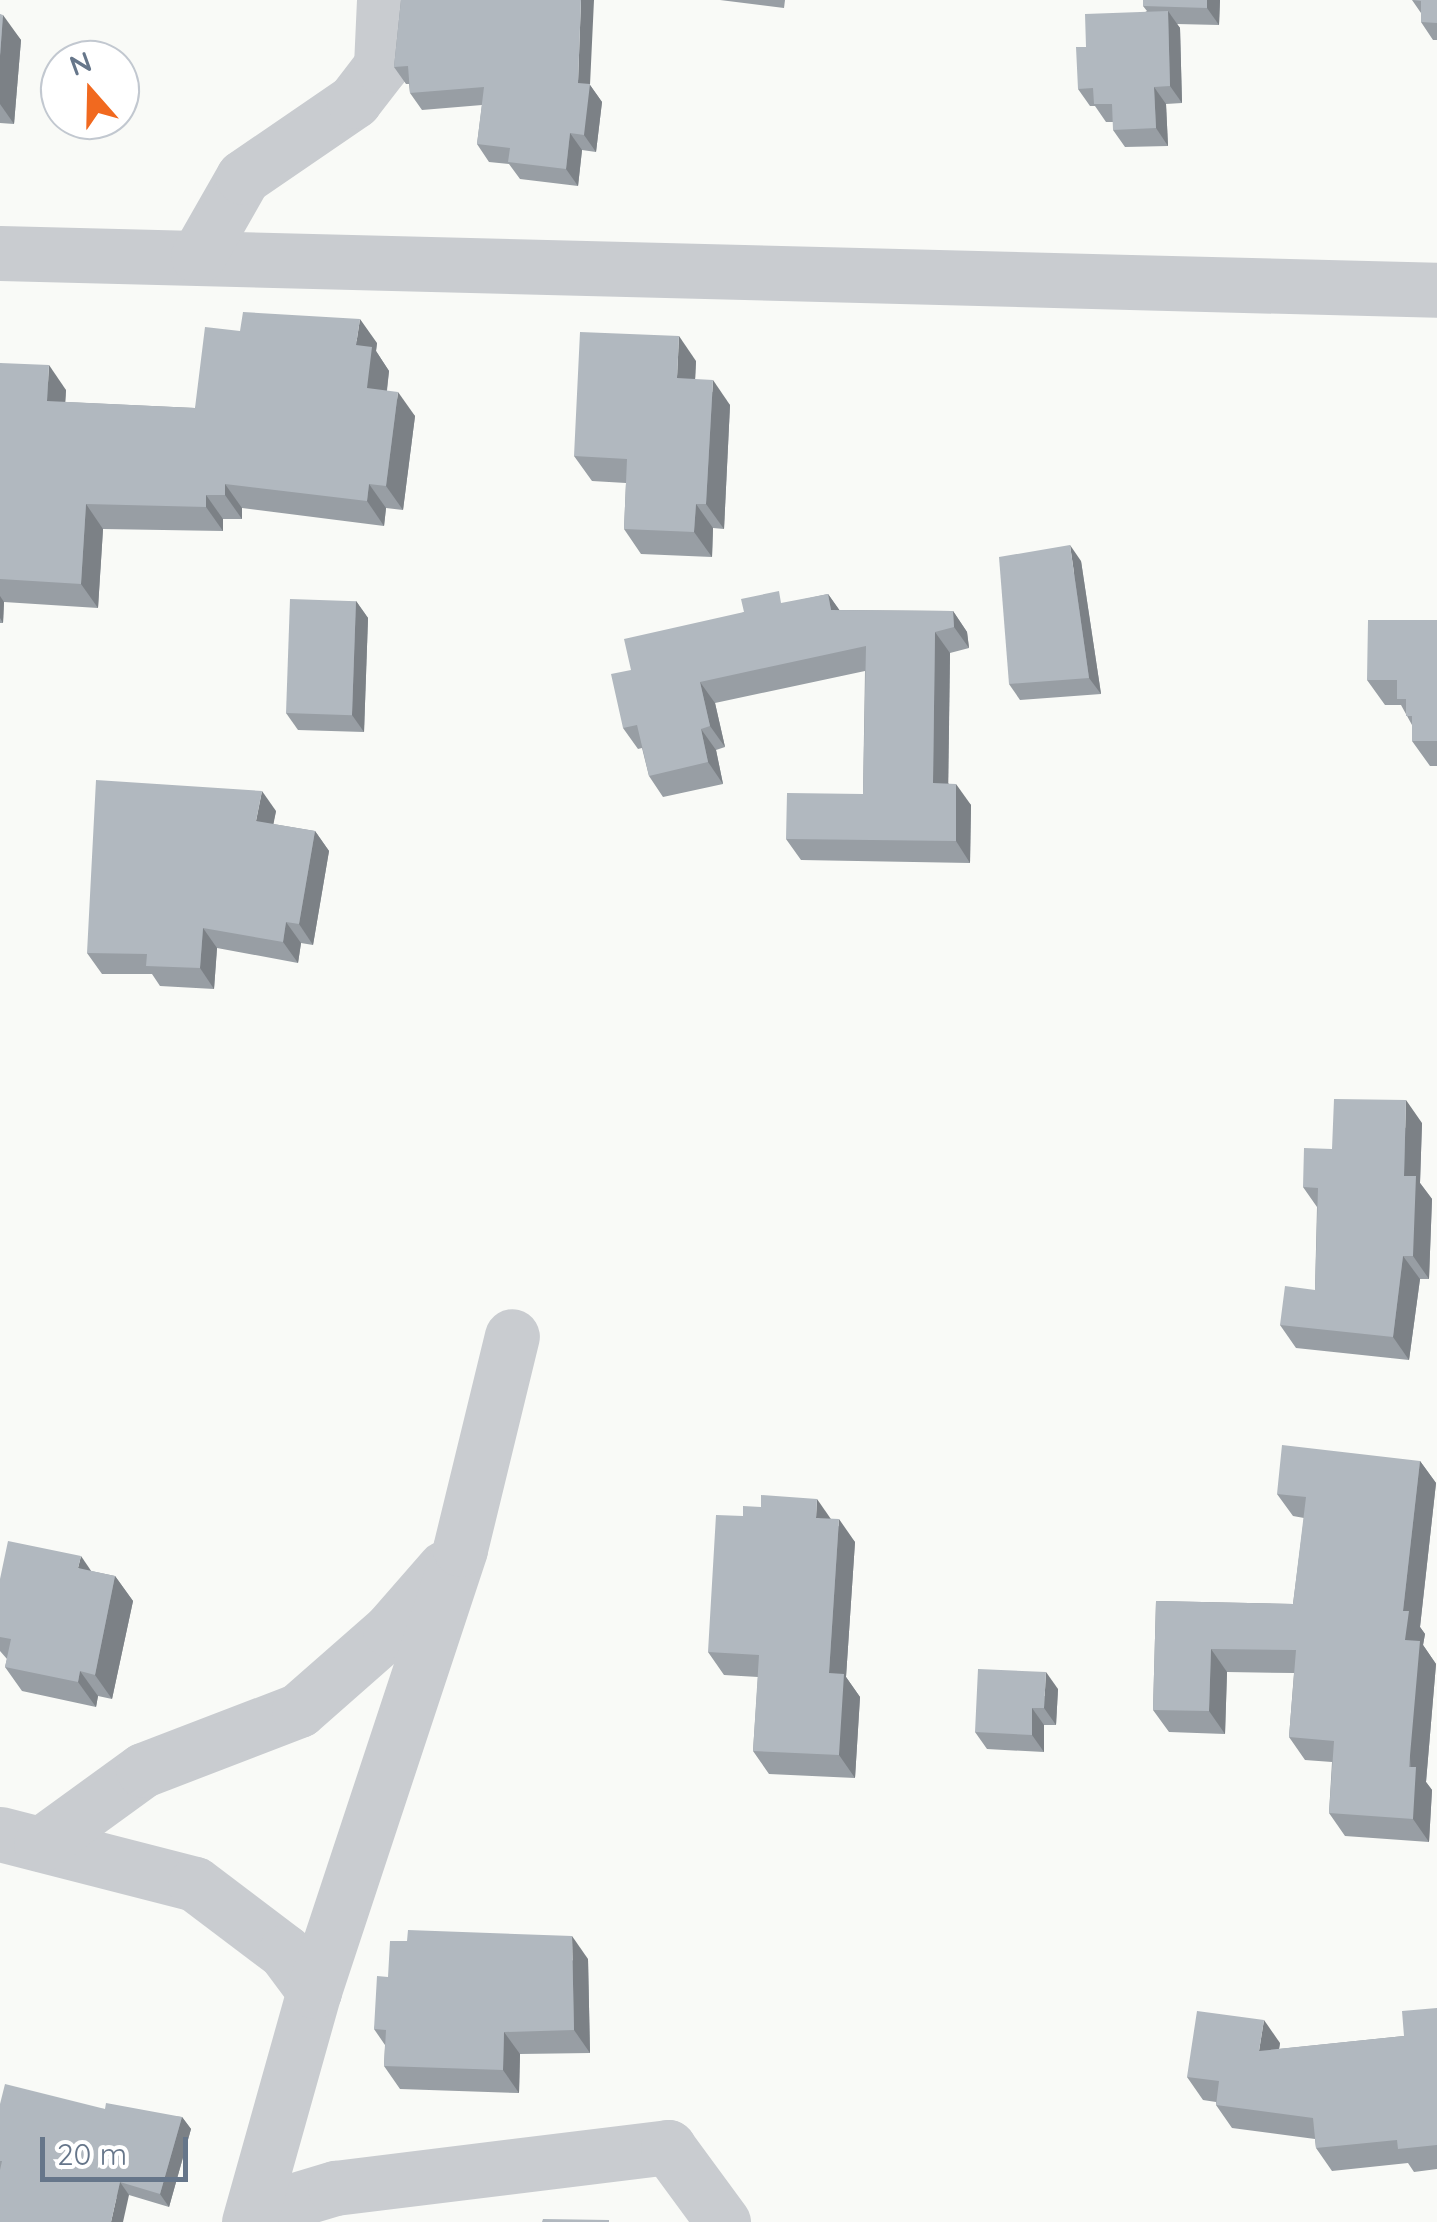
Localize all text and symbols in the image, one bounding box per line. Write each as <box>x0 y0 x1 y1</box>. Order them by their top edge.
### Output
north arrow <box>40 40 140 140</box>
text: N <box>65 43 96 83</box>
scale bar <box>45 2117 192 2179</box>
text: 20 m <box>57 2135 127 2173</box>

